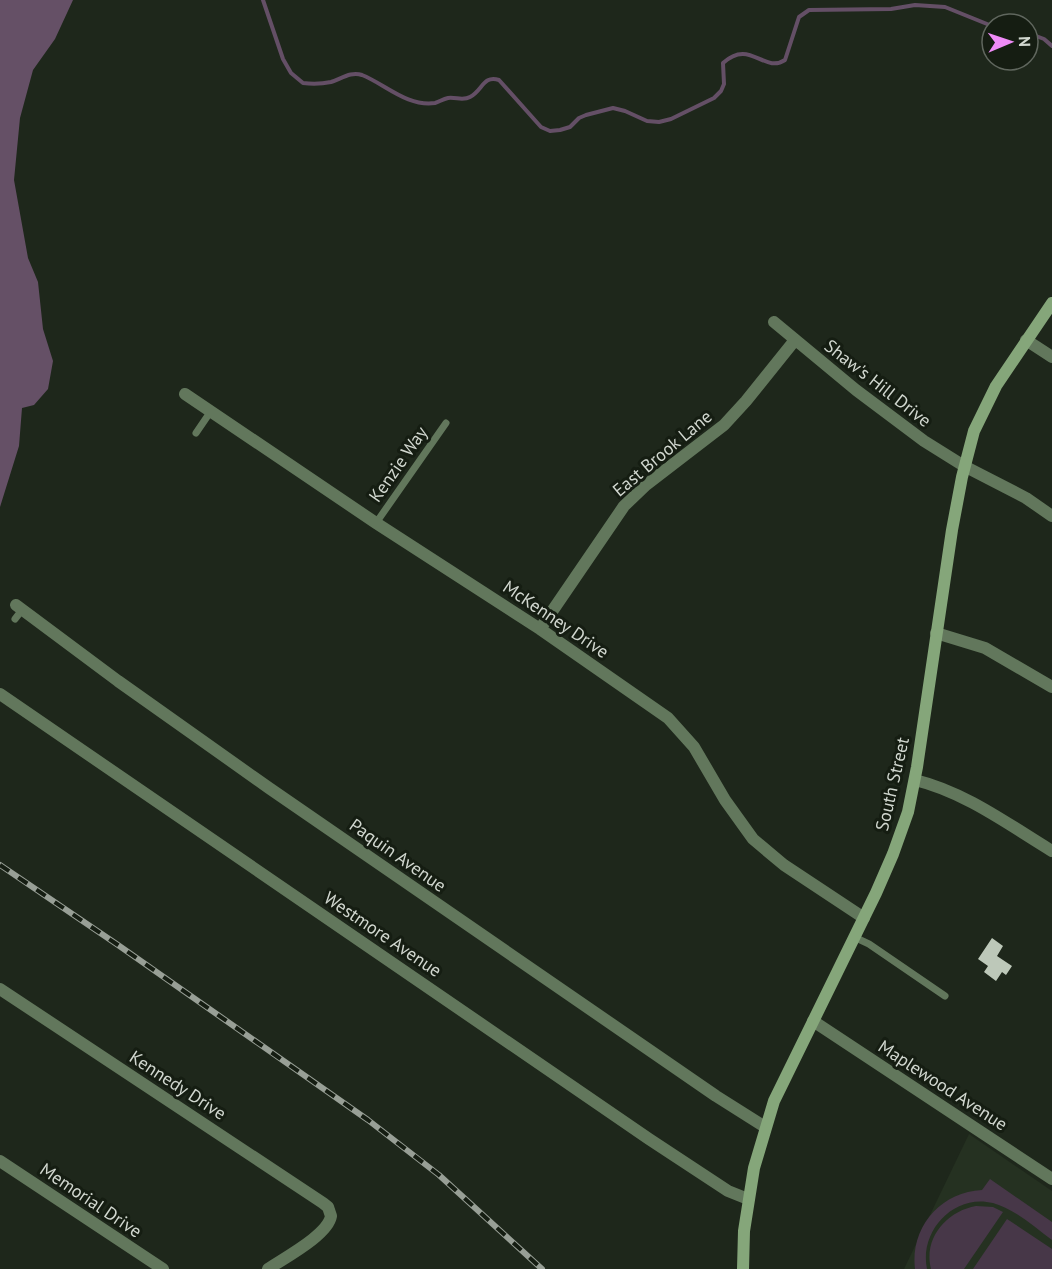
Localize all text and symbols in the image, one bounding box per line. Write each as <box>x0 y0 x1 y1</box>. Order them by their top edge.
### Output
north arrow <box>980 12 1040 72</box>
text: N <box>1015 36 1035 47</box>
street label: Shaw's Hill Drive <box>820 334 936 432</box>
street label: East Brook Lane <box>608 405 716 501</box>
street label: Kenzie Way <box>364 421 433 506</box>
street label: McKenney Drive <box>499 575 613 663</box>
street label: South Street <box>870 735 914 833</box>
street label: Paquin Avenue <box>345 813 451 897</box>
street label: Westmore Avenue <box>320 886 446 982</box>
street label: Maplewood Avenue <box>874 1035 1012 1135</box>
street label: Kennedy Drive <box>125 1045 231 1125</box>
street label: Memorial Drive <box>36 1157 146 1243</box>

